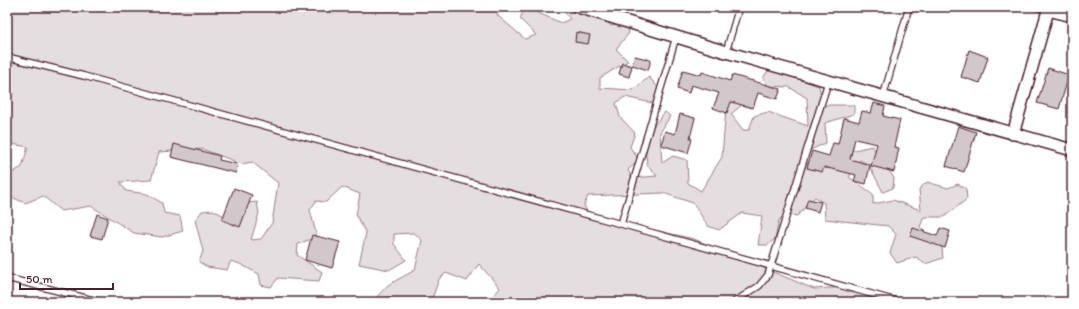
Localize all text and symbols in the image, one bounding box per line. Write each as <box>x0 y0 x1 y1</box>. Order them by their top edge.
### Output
scale bar <box>20 265 113 291</box>
text: 50 m <box>26 272 52 286</box>

